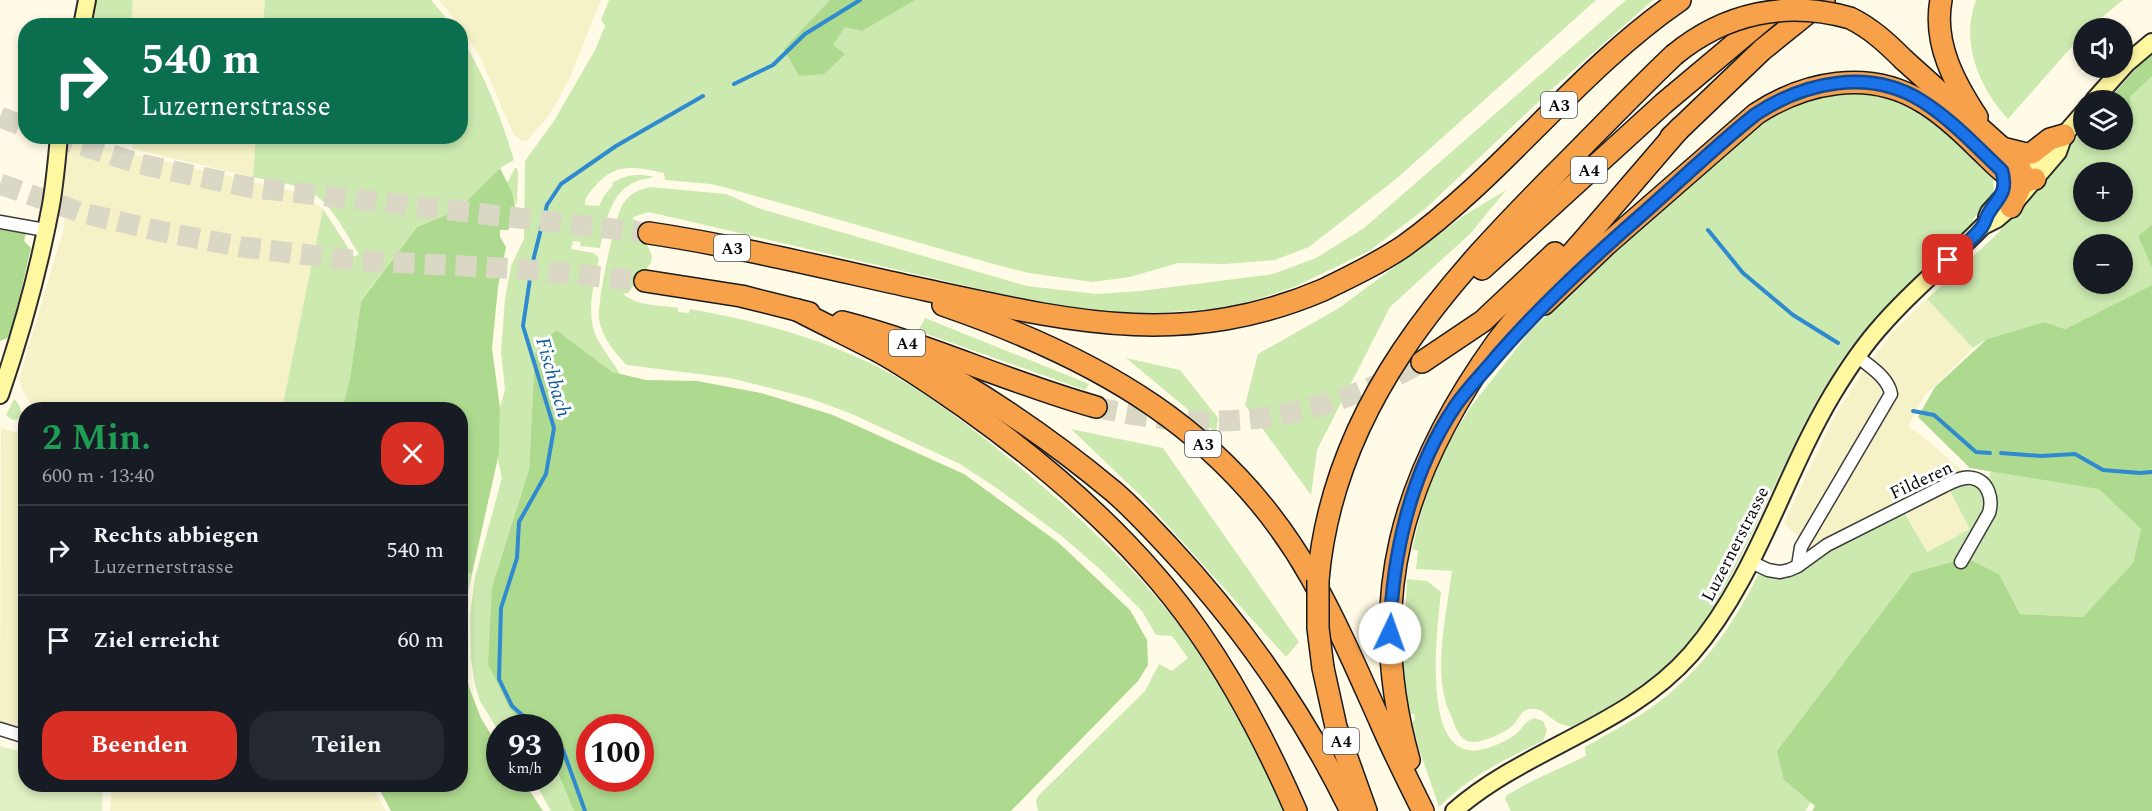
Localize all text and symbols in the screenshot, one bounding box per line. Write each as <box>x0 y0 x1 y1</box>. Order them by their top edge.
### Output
map controls <box>2073 18 2133 294</box>
button: sound <box>2073 18 2133 78</box>
text: 540 m <box>141 29 260 92</box>
icon: right <box>42 42 120 120</box>
text: Luzernerstrasse <box>141 86 331 128</box>
button: layers <box>2073 90 2133 150</box>
road number: A3 <box>1541 92 1577 118</box>
road number: A4 <box>1571 157 1607 183</box>
button: + <box>2073 162 2133 222</box>
pin <box>1922 234 1973 285</box>
button: − <box>2073 234 2133 294</box>
road number: A3 <box>714 235 750 261</box>
icon: arrive <box>1931 243 1964 276</box>
road number: A4 <box>889 330 925 356</box>
water label: Fischbach <box>527 334 579 421</box>
text: 2 Min. <box>42 411 151 466</box>
button: close <box>381 422 444 485</box>
road number: A3 <box>1185 431 1221 457</box>
street label: Filderen <box>1885 454 1957 507</box>
text: 600 m · 13:40 <box>42 461 154 491</box>
street label: Luzernerstrasse <box>1695 482 1776 607</box>
text: Rechts abbiegen <box>93 519 259 552</box>
icon: right <box>42 534 75 567</box>
text: 540 m <box>387 534 444 567</box>
text: Luzernerstrasse <box>93 552 234 582</box>
position arrow <box>1358 601 1422 665</box>
icon: arrive <box>42 624 75 657</box>
text: Ziel erreicht <box>93 624 220 657</box>
text: 60 m <box>398 624 444 657</box>
button: Beenden <box>42 711 237 780</box>
button: Teilen <box>249 711 444 780</box>
speed limit sign: 100 <box>576 714 654 792</box>
text: 93 <box>508 723 542 769</box>
road number: A4 <box>1323 728 1359 754</box>
text: km/h <box>508 757 542 780</box>

